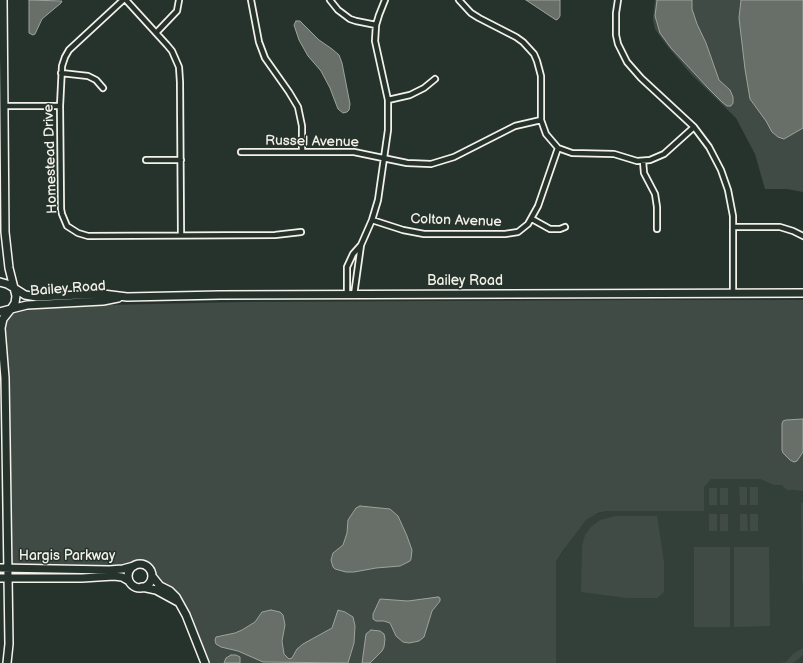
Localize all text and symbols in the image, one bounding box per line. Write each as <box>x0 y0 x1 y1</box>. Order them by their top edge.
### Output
street label: Homestead Drive <box>41 104 61 214</box>
street label: Russel Avenue <box>265 133 359 151</box>
street label: Colton Avenue <box>410 211 502 231</box>
street label: Bailey Road <box>427 273 503 289</box>
street label: Bailey Road <box>30 278 106 300</box>
street label: Hargis Parkway <box>19 548 115 564</box>

